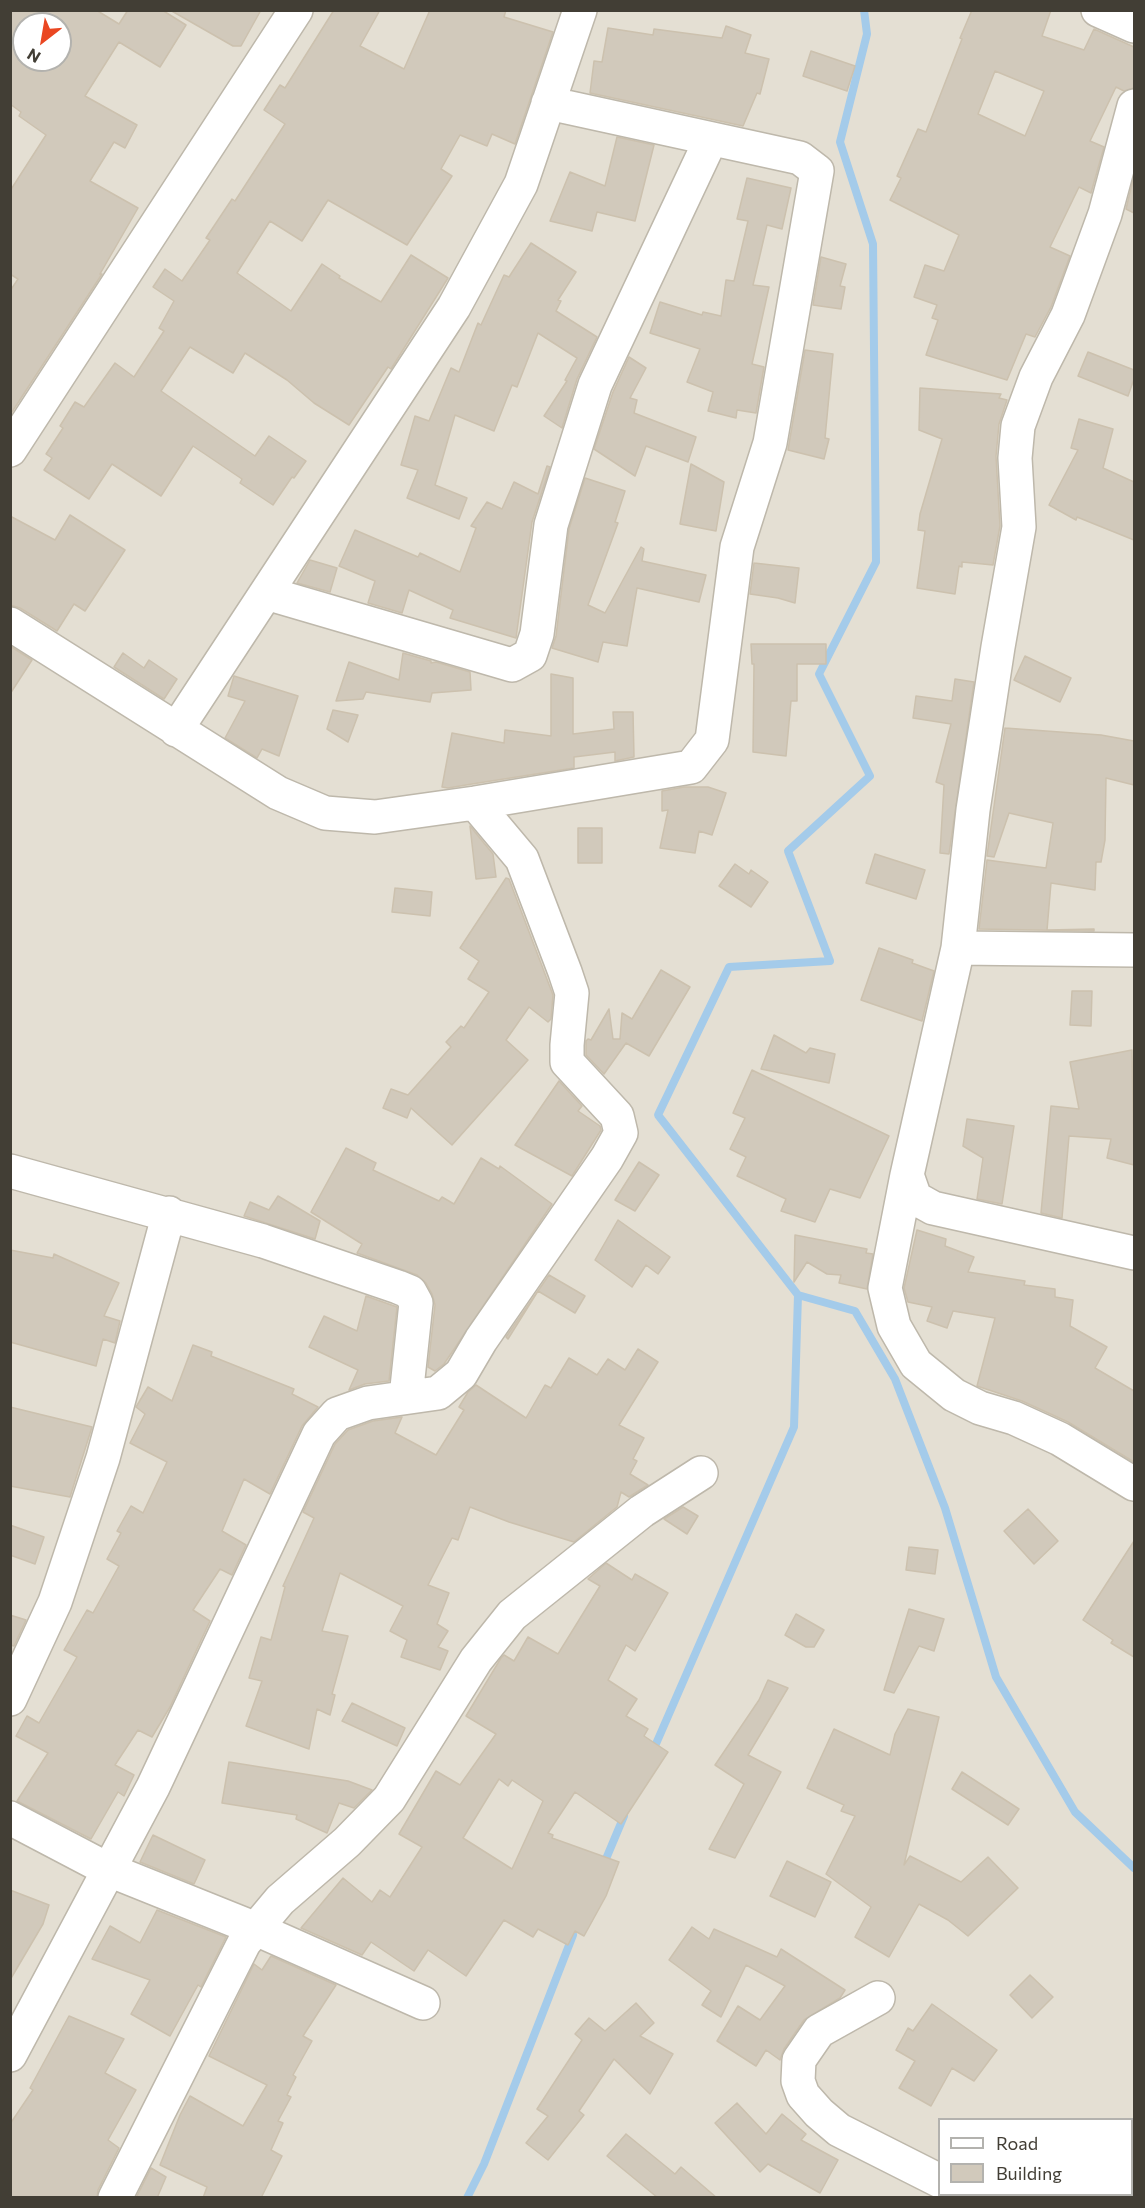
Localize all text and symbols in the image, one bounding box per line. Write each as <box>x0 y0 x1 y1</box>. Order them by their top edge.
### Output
north arrow <box>12 12 72 72</box>
text: N <box>23 45 44 67</box>
legend <box>938 2118 1133 2196</box>
text: Road <box>996 2132 1038 2154</box>
text: Building <box>996 2162 1062 2184</box>

